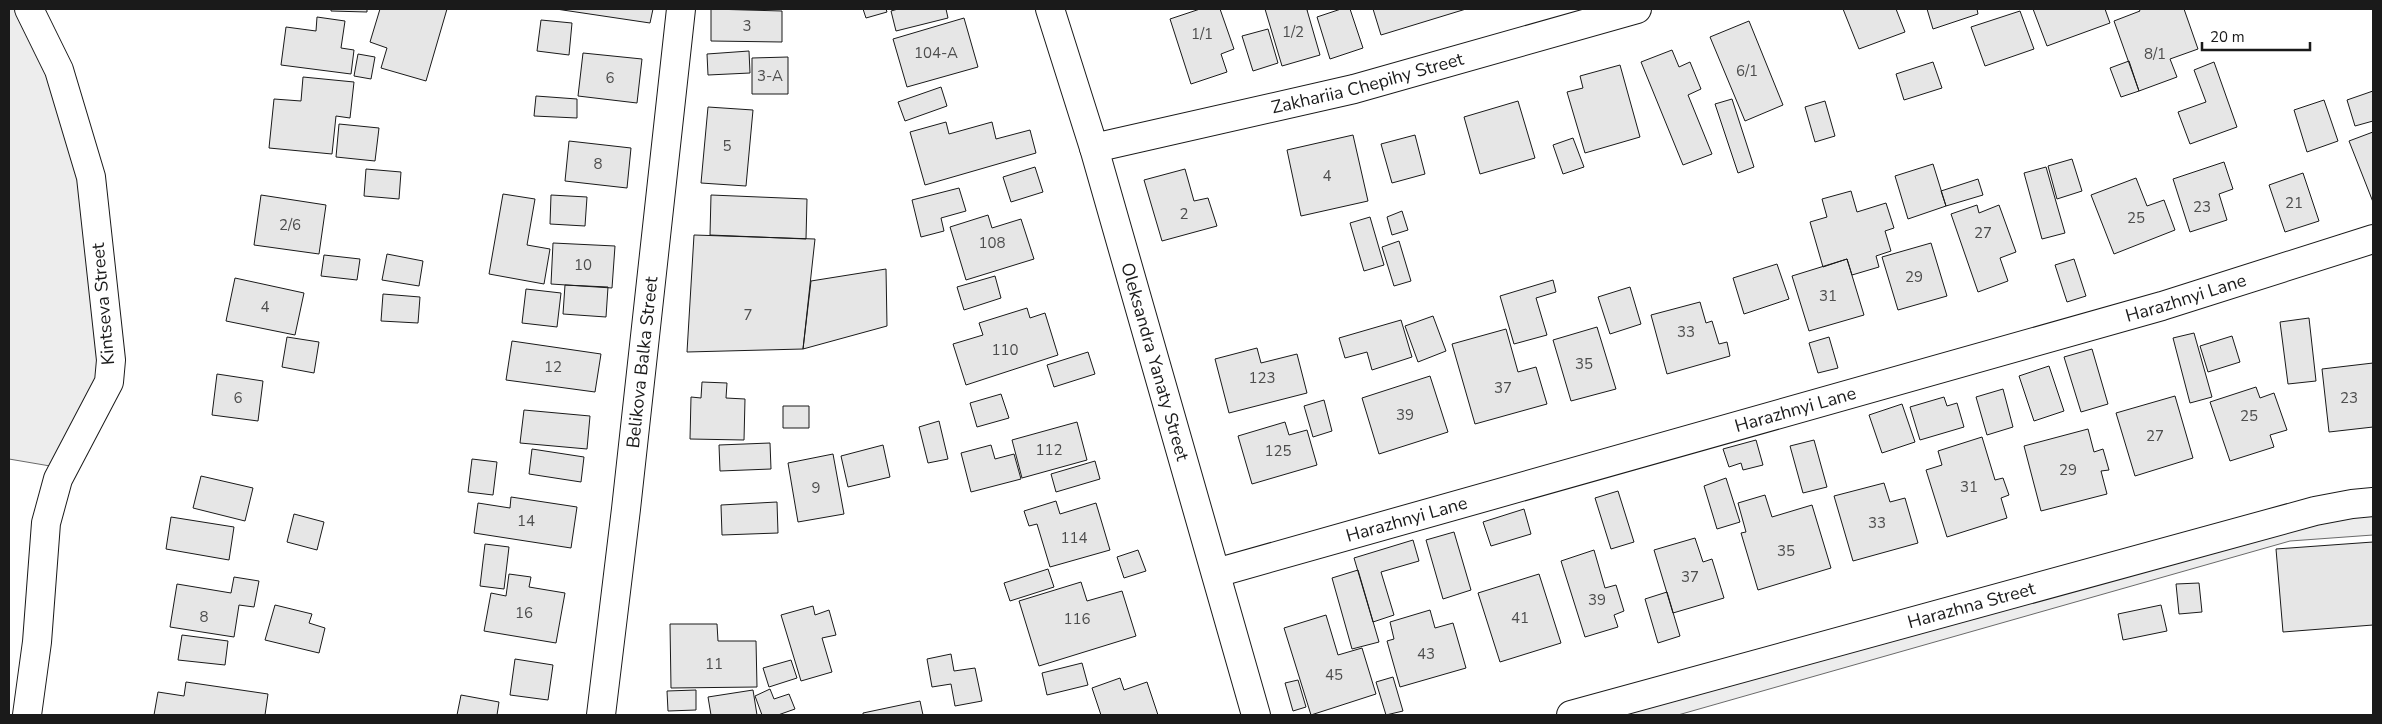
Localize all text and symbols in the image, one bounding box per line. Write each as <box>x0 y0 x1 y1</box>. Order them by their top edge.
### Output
house number: 3 <box>742 16 752 36</box>
scale bar <box>2202 20 2310 52</box>
house number: 1/2 <box>1282 22 1304 42</box>
house number: 1/1 <box>1191 24 1213 44</box>
text: 20 m <box>2210 27 2245 47</box>
house number: 104-А <box>914 43 958 63</box>
house number: 8/1 <box>2144 44 2166 64</box>
street label: Zakhariia Chepihy Street <box>1269 46 1467 119</box>
house number: 6/1 <box>1736 61 1758 81</box>
house number: 3-А <box>757 66 783 86</box>
house number: 6 <box>605 68 615 88</box>
house number: 5 <box>722 136 732 156</box>
house number: 8 <box>593 154 603 174</box>
house number: 4 <box>1322 166 1332 186</box>
house number: 21 <box>2285 193 2303 213</box>
house number: 23 <box>2193 197 2211 217</box>
house number: 2 <box>1179 204 1189 224</box>
house number: 25 <box>2127 208 2145 228</box>
house number: 2/6 <box>279 215 301 235</box>
house number: 27 <box>1974 223 1992 243</box>
house number: 108 <box>978 233 1006 253</box>
street label: Kintseva Street <box>86 241 120 366</box>
house number: 10 <box>574 255 592 275</box>
street label: Oleksandra Yanaty Street <box>1115 260 1195 464</box>
house number: 29 <box>1905 267 1923 287</box>
street label: Harazhnyi Lane <box>2123 268 2249 328</box>
street label: Belikova Balka Street <box>621 275 664 449</box>
house number: 31 <box>1819 286 1837 306</box>
house number: 4 <box>260 297 270 317</box>
house number: 7 <box>743 305 753 325</box>
house number: 33 <box>1677 322 1695 342</box>
house number: 110 <box>991 340 1019 360</box>
house number: 35 <box>1575 354 1593 374</box>
house number: 12 <box>544 357 562 377</box>
house number: 123 <box>1248 368 1276 388</box>
house number: 37 <box>1494 378 1512 398</box>
street label: Harazhnyi Lane <box>1732 381 1859 438</box>
house number: 6 <box>233 388 243 408</box>
house number: 23 <box>2340 388 2358 408</box>
house number: 39 <box>1396 405 1414 425</box>
house number: 25 <box>2240 406 2258 426</box>
house number: 27 <box>2146 426 2164 446</box>
house number: 112 <box>1035 440 1063 460</box>
house number: 125 <box>1264 441 1292 461</box>
house number: 29 <box>2059 460 2077 480</box>
house number: 31 <box>1960 477 1978 497</box>
house number: 9 <box>811 478 821 498</box>
street label: Harazhnyi Lane <box>1343 491 1470 548</box>
house number: 14 <box>517 511 535 531</box>
house number: 33 <box>1868 513 1886 533</box>
house number: 114 <box>1060 528 1088 548</box>
house number: 35 <box>1777 541 1795 561</box>
house number: 37 <box>1681 567 1699 587</box>
street label: Harazhna Street <box>1905 576 2038 634</box>
house number: 39 <box>1588 590 1606 610</box>
house number: 16 <box>515 603 533 623</box>
house number: 8 <box>199 607 209 627</box>
house number: 41 <box>1511 608 1529 628</box>
house number: 116 <box>1063 609 1091 629</box>
house number: 43 <box>1417 644 1435 664</box>
house number: 11 <box>705 654 723 674</box>
house number: 45 <box>1325 665 1343 685</box>

